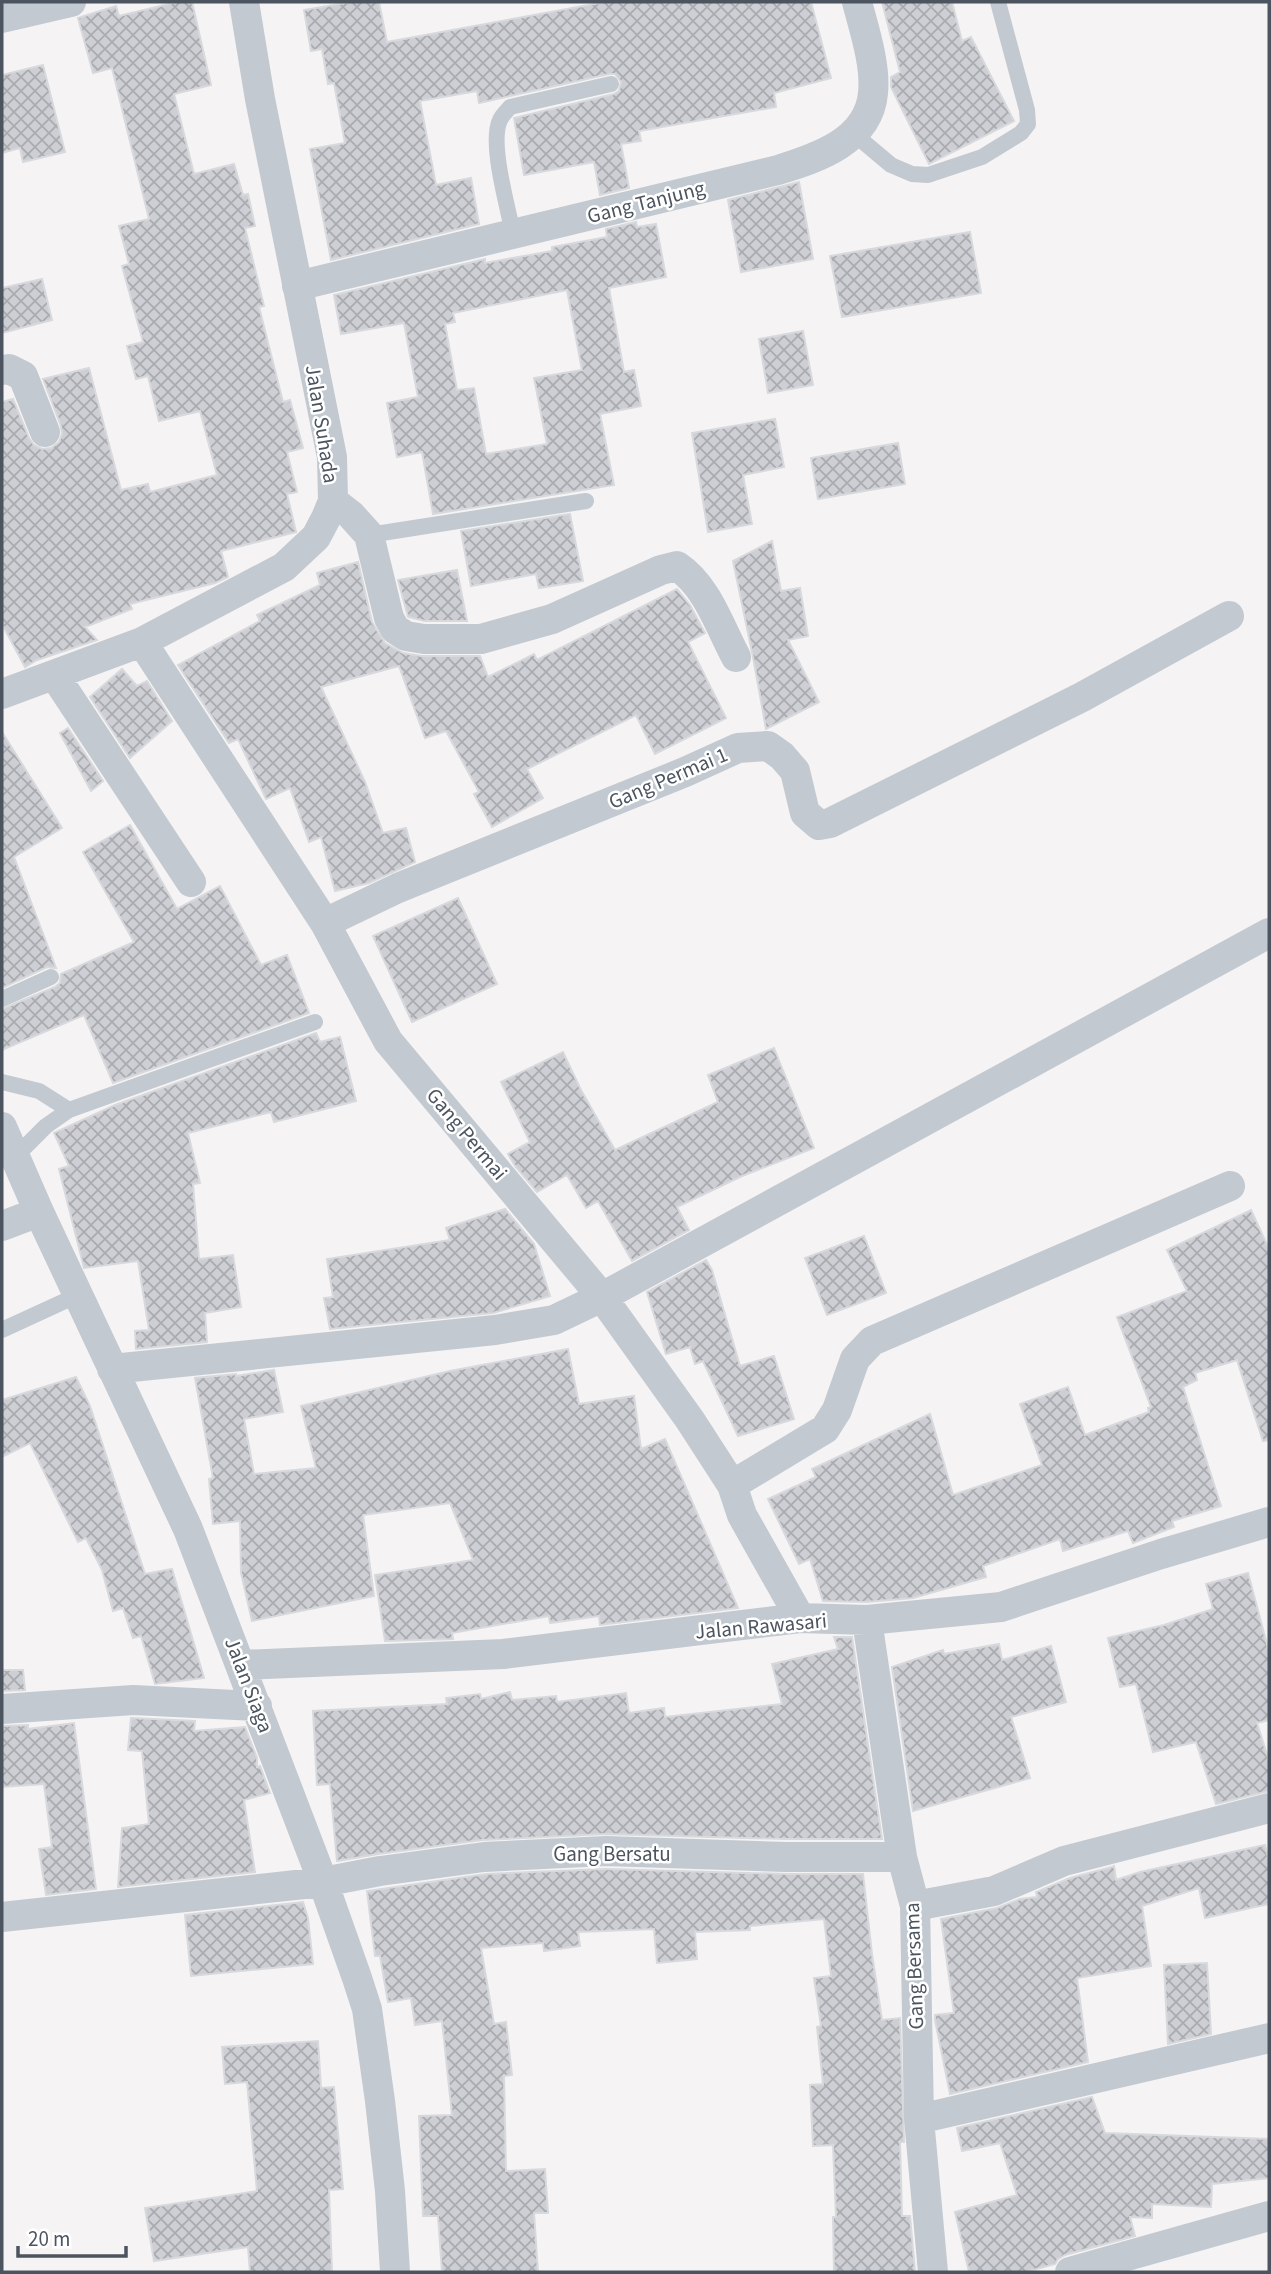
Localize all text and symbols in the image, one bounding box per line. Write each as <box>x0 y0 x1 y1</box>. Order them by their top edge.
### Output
street label: Gang Tanjung <box>584 173 708 231</box>
street label: Jalan Suhada <box>298 363 346 485</box>
street label: Gang Permai 1 <box>604 739 732 817</box>
street label: Gang Permai <box>419 1081 515 1187</box>
street label: Jalan Rawasari <box>694 1605 828 1647</box>
street label: Jalan Siaga <box>217 1633 281 1737</box>
street label: Gang Bersatu <box>553 1839 671 1869</box>
street label: Gang Bersama <box>897 1902 931 2030</box>
scale bar <box>18 2214 126 2258</box>
text: 20 m <box>28 2224 70 2254</box>

